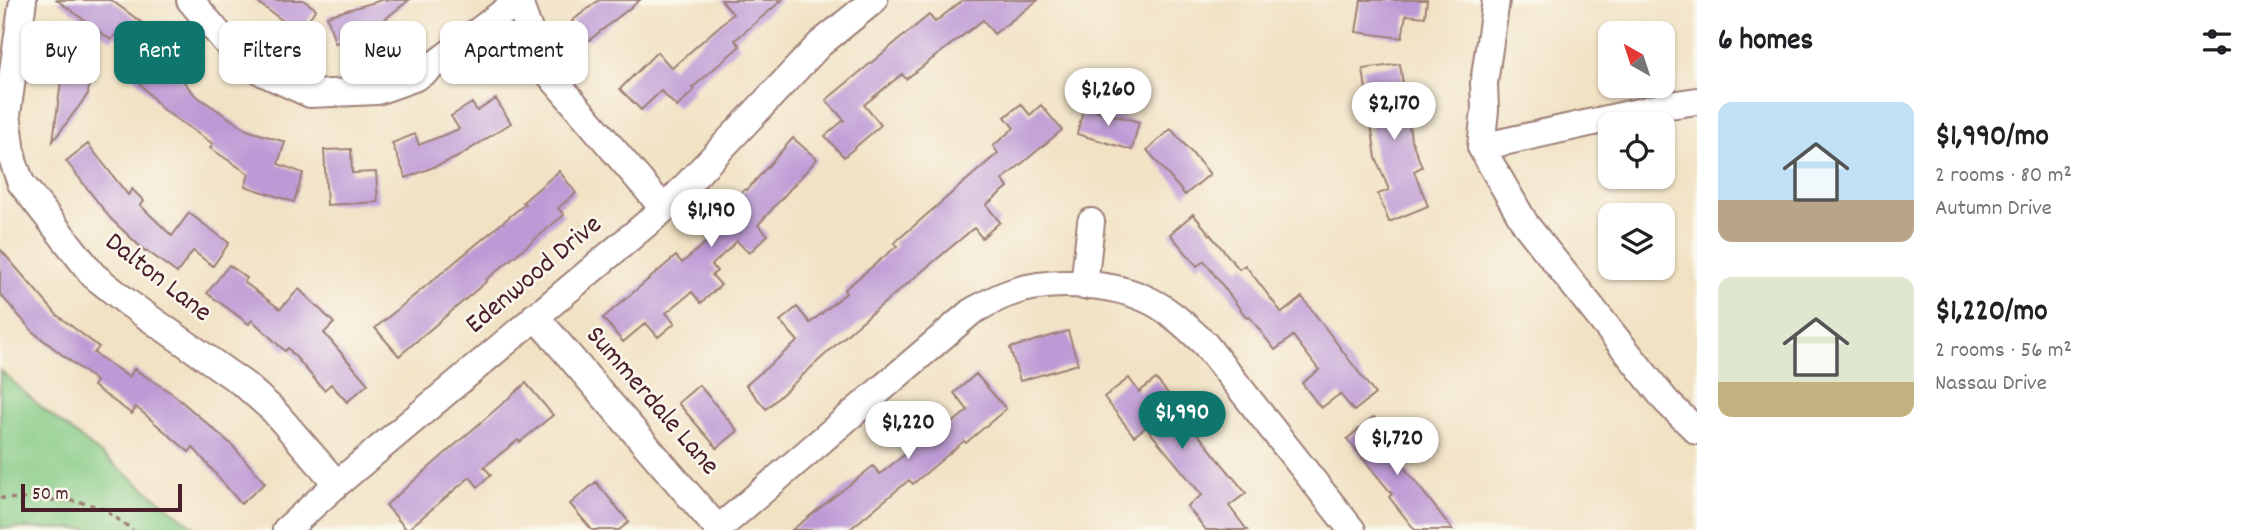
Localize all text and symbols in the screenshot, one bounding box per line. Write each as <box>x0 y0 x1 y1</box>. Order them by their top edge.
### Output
chip: Buy <box>21 21 100 84</box>
chip: Rent <box>114 21 205 84</box>
chip: Filters <box>219 21 326 84</box>
chip: New <box>340 21 426 84</box>
chip: Apartment <box>440 21 588 84</box>
north arrow <box>1598 21 1675 98</box>
map controls <box>1598 21 1675 280</box>
text: 6 homes <box>1718 21 1813 64</box>
icon: filters <box>2198 23 2236 61</box>
pin: $1,260 <box>1051 68 1165 128</box>
text: $1,260 <box>1081 74 1135 107</box>
pin: $2,170 <box>1337 82 1451 142</box>
text: $2,170 <box>1368 88 1420 121</box>
button: locate <box>1598 112 1675 189</box>
text: $1,990/mo <box>1935 117 2049 160</box>
icon: home <box>1774 130 1858 214</box>
text: 2 rooms · 80 m² <box>1935 160 2072 193</box>
pin: $1,190 <box>654 190 768 249</box>
text: Autumn Drive <box>1935 193 2052 226</box>
text: $1,190 <box>686 195 736 228</box>
button: layers <box>1598 203 1675 280</box>
street label: Edenwood Drive <box>458 207 612 345</box>
street label: Dalton Lane <box>95 224 219 334</box>
text: $1,220/mo <box>1935 292 2048 335</box>
icon: home <box>1774 305 1858 389</box>
street label: Summerdale Lane <box>575 318 727 486</box>
text: 2 rooms · 56 m² <box>1935 335 2072 368</box>
text: Nassau Drive <box>1935 368 2047 401</box>
pin: $1,990 <box>1125 392 1239 451</box>
text: $1,990 <box>1155 397 1209 430</box>
pin: $1,220 <box>851 402 965 461</box>
text: $1,220 <box>881 407 935 440</box>
pin: $1,720 <box>1340 418 1454 477</box>
text: $1,720 <box>1371 423 1423 456</box>
scale bar <box>21 481 182 513</box>
text: 50 m <box>32 482 69 509</box>

